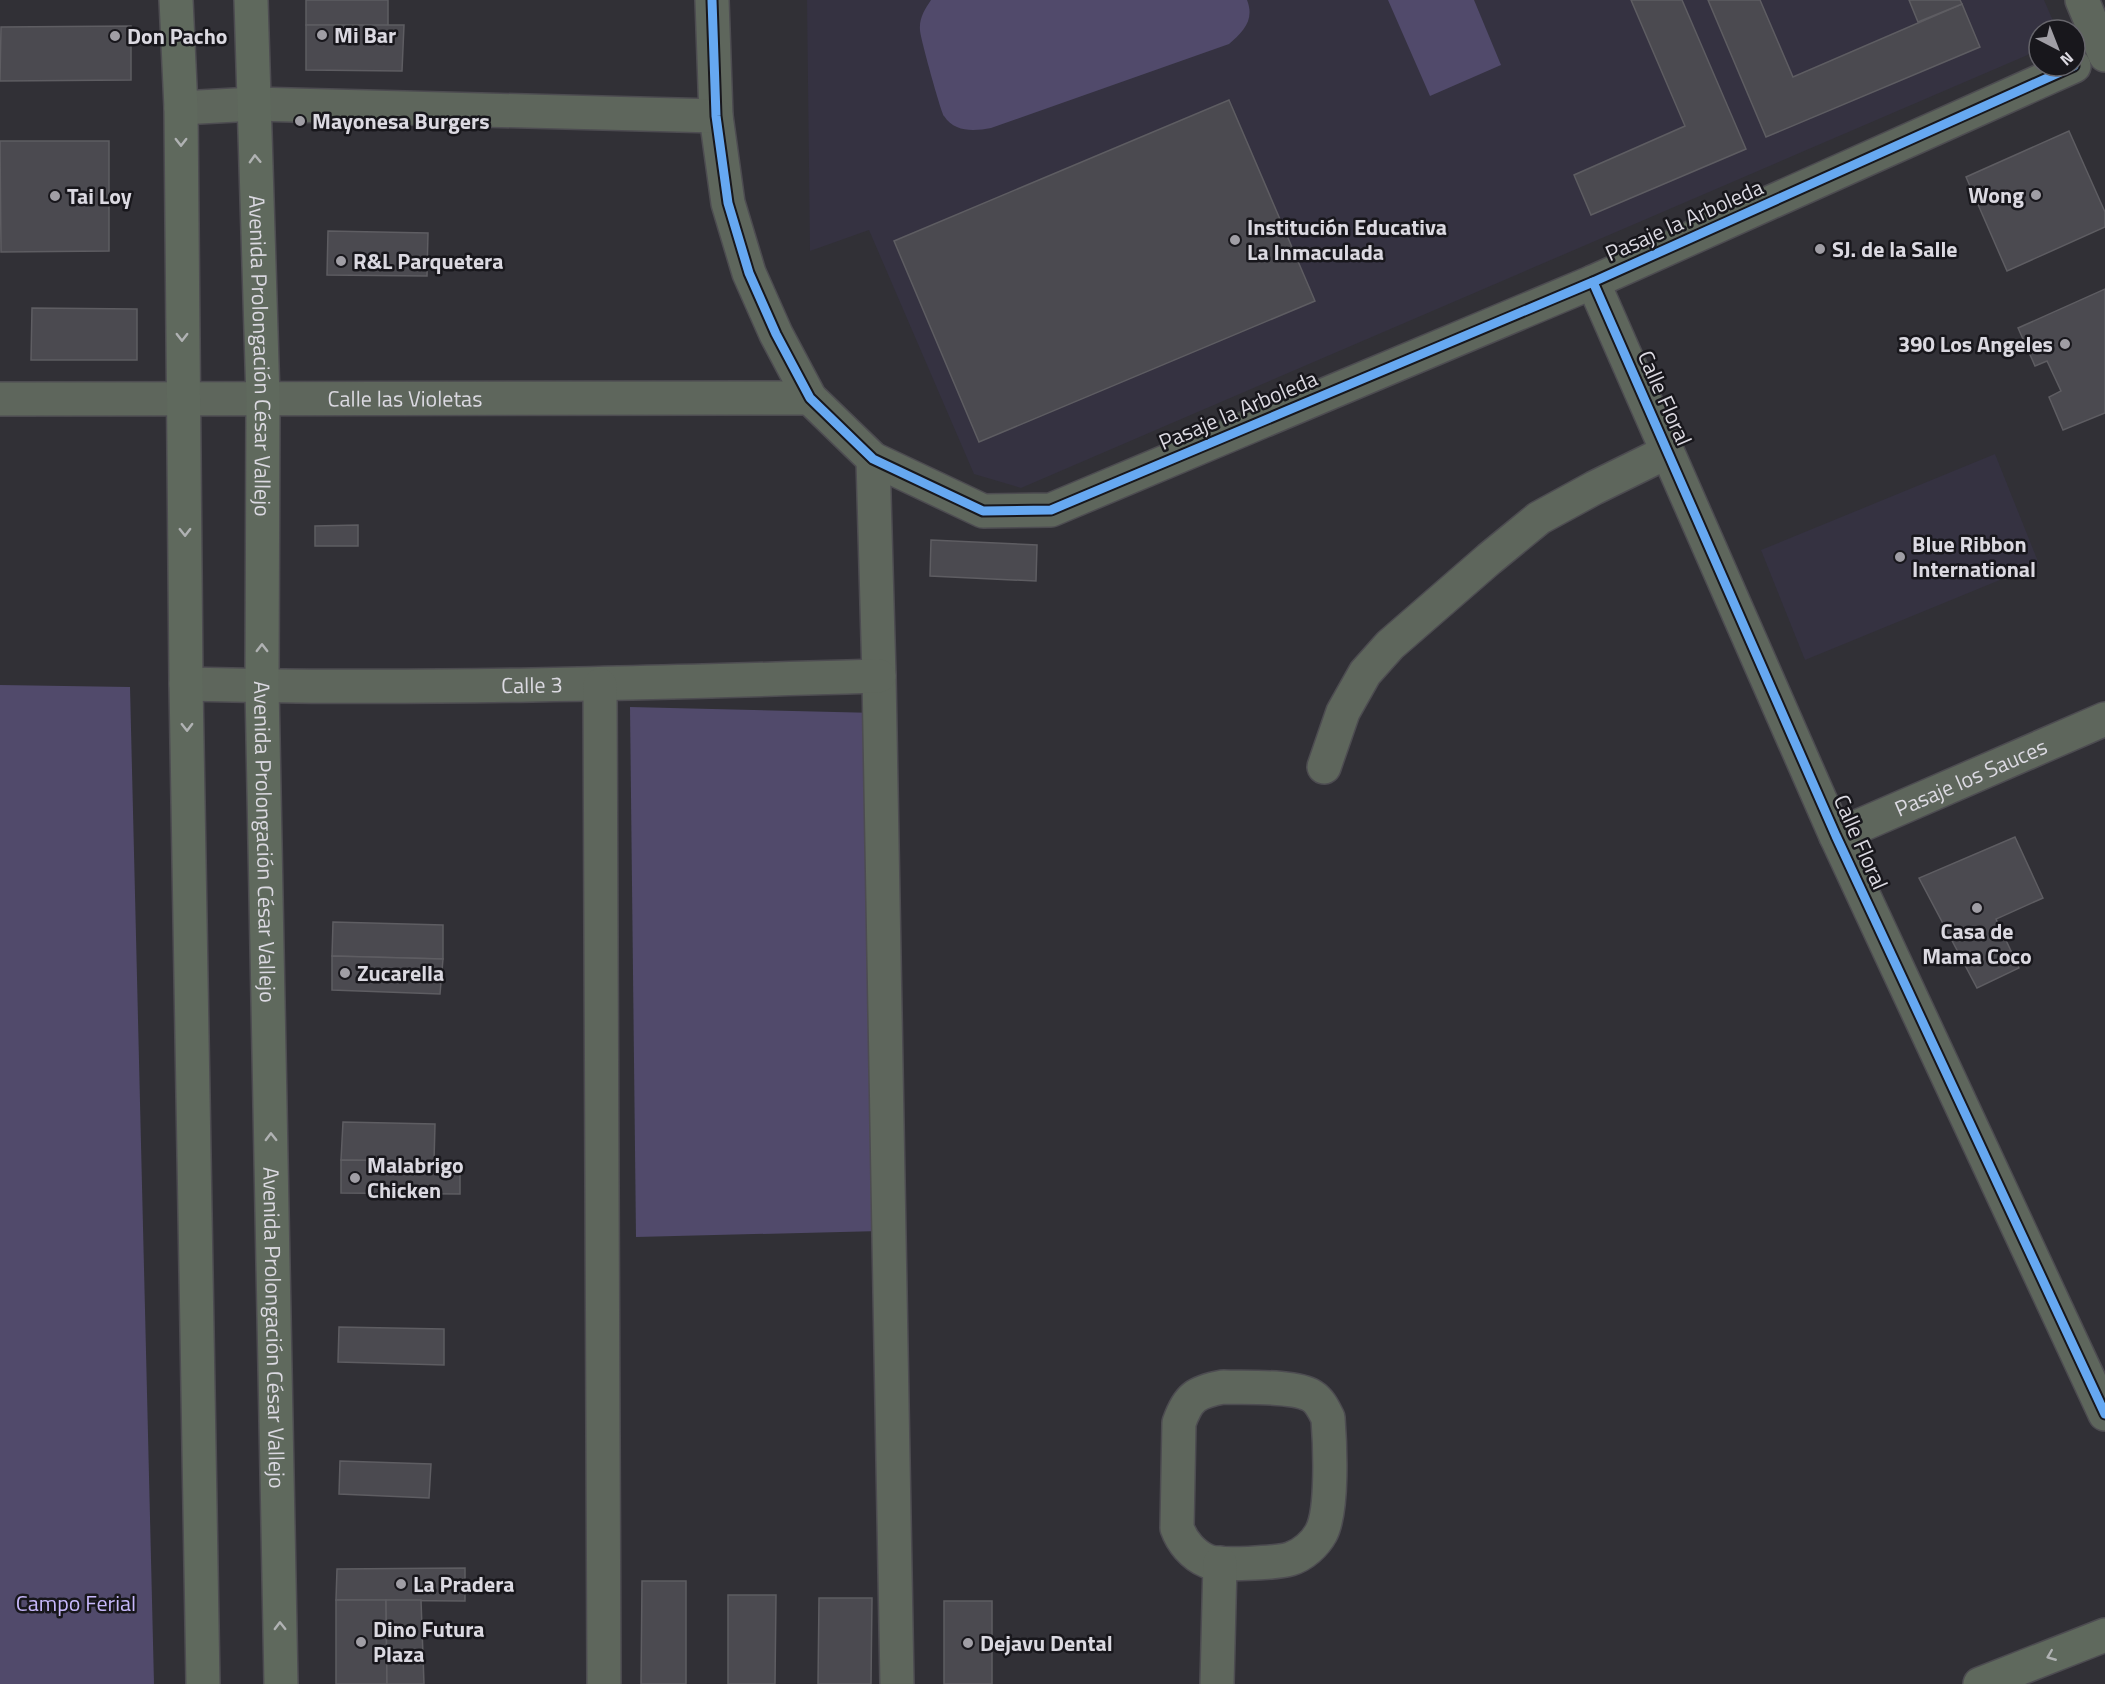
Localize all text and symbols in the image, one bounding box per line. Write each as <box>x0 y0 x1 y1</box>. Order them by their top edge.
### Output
place label: Mi Bar <box>334 18 396 52</box>
north arrow <box>2027 18 2087 78</box>
place label: Don Pacho <box>127 19 228 53</box>
marker: Mi Bar <box>315 28 329 42</box>
marker: Don Pacho <box>108 29 122 43</box>
text: N <box>2055 47 2079 72</box>
place label: Mayonesa Burgers <box>312 104 490 138</box>
marker: Mayonesa Burgers <box>293 114 307 128</box>
one-way arrow <box>175 138 187 147</box>
one-way arrow <box>249 154 262 163</box>
street label: Pasaje la Arboleda <box>1600 170 1768 270</box>
place label: Wong <box>1968 178 2024 212</box>
place label: Tai Loy <box>67 179 132 213</box>
marker: Wong <box>2029 188 2043 202</box>
marker: Tai Loy <box>48 189 62 203</box>
street label: Avenida Prolongación César Vallejo <box>240 195 280 517</box>
place label: Institución Educativa La Inmaculada <box>1247 210 1447 269</box>
place label: SJ. de la Salle <box>1832 232 1958 266</box>
marker: Institución Educativa La Inmaculada <box>1228 233 1242 247</box>
marker: SJ. de la Salle <box>1813 242 1827 256</box>
place label: R&L Parquetera <box>353 244 504 278</box>
marker: R&L Parquetera <box>334 254 348 268</box>
place label: 390 Los Angeles <box>1898 327 2053 361</box>
one-way arrow <box>176 333 189 342</box>
marker: 390 Los Angeles <box>2058 337 2072 351</box>
street label: Calle Floral <box>1629 345 1701 451</box>
street label: Pasaje la Arboleda <box>1153 361 1323 459</box>
street label: Calle las Violetas <box>328 381 482 416</box>
place label: Blue Ribbon International <box>1912 527 2036 586</box>
one-way arrow <box>178 528 191 537</box>
marker: Blue Ribbon International <box>1893 550 1907 564</box>
one-way arrow <box>256 643 268 652</box>
street label: Calle 3 <box>501 667 563 702</box>
street label: Avenida Prolongación César Vallejo <box>245 681 285 1003</box>
one-way arrow <box>181 723 193 732</box>
street label: Pasaje los Sauces <box>1889 729 2052 826</box>
street label: Calle Floral <box>1825 789 1897 895</box>
marker: Casa de Mama Coco <box>1970 901 1984 915</box>
place label: Casa de Mama Coco <box>1922 914 2032 973</box>
place label: Zucarella <box>357 956 444 990</box>
marker: Zucarella <box>338 966 352 980</box>
one-way arrow <box>264 1132 277 1141</box>
place label: Malabrigo Chicken <box>367 1148 464 1207</box>
street label: Avenida Prolongación César Vallejo <box>254 1167 294 1489</box>
marker: Malabrigo Chicken <box>348 1171 362 1185</box>
place label: La Pradera <box>413 1567 515 1601</box>
marker: La Pradera <box>394 1577 408 1591</box>
park label: Campo Ferial <box>16 1586 136 1620</box>
place label: Dino Futura Plaza <box>373 1612 485 1671</box>
one-way arrow <box>273 1621 286 1630</box>
place label: Dejavu Dental <box>980 1626 1113 1660</box>
marker: Dino Futura Plaza <box>354 1635 368 1649</box>
marker: Dejavu Dental <box>961 1636 975 1650</box>
one-way arrow <box>2046 1649 2057 1661</box>

